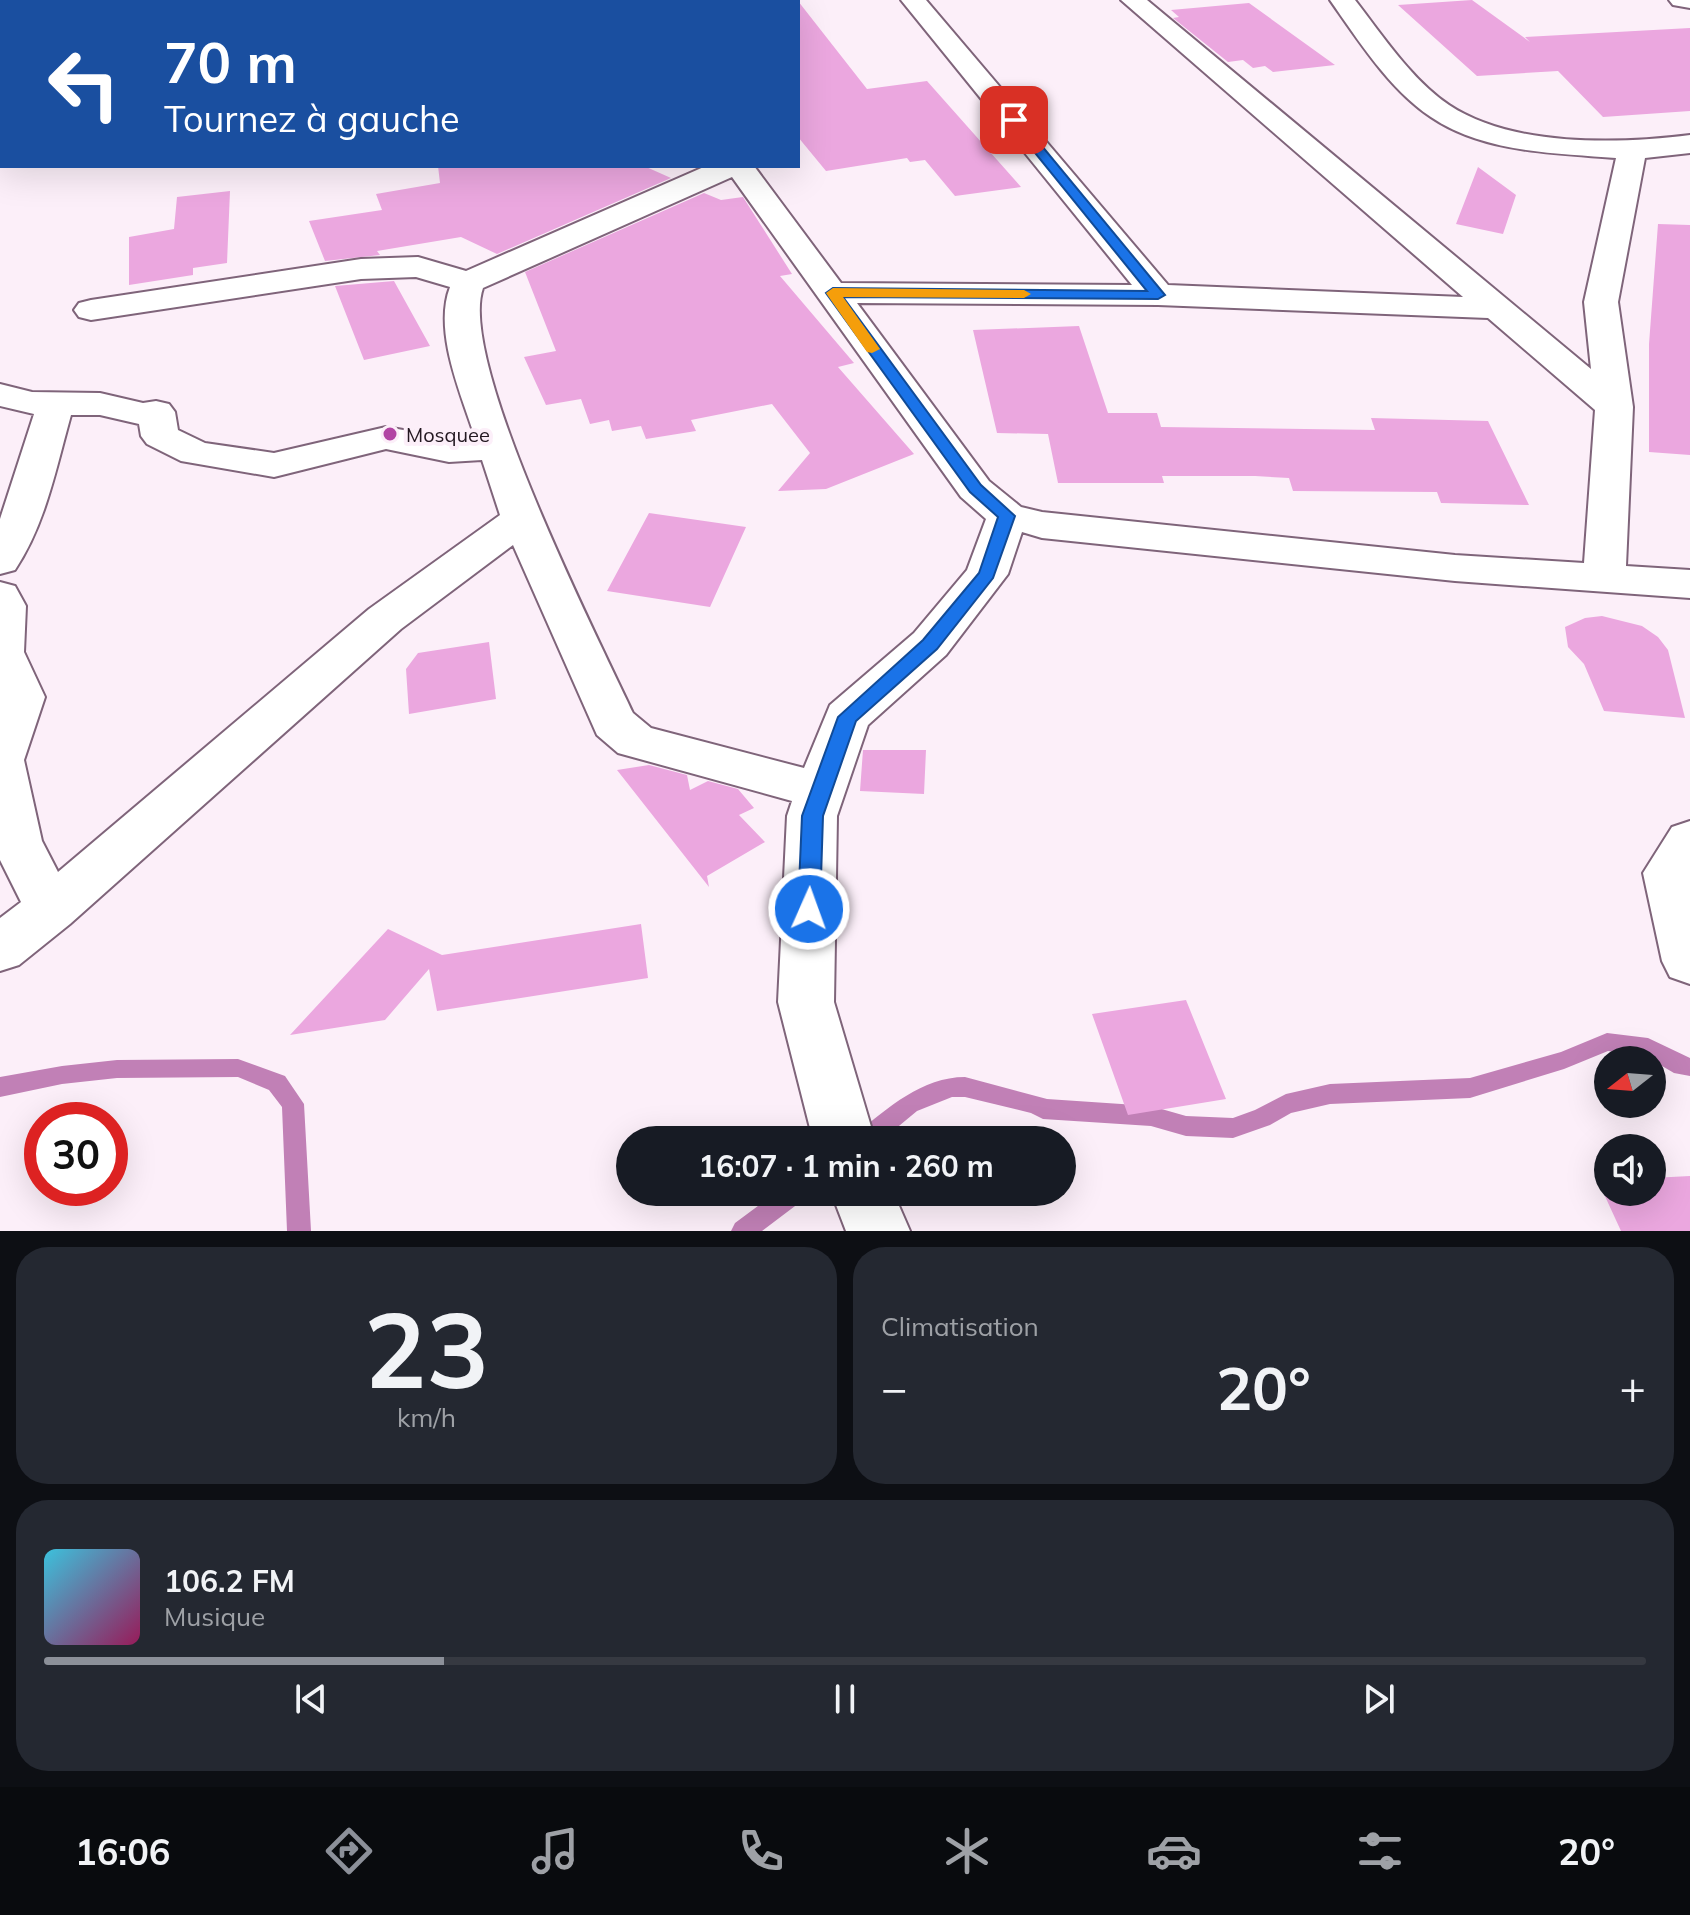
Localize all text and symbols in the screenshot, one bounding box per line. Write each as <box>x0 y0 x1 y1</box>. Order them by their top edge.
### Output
text: 70 m <box>164 27 297 97</box>
icon: left <box>32 32 136 136</box>
pin <box>980 86 1048 154</box>
text: Tournez à gauche <box>164 96 460 141</box>
icon: arrive <box>992 98 1036 142</box>
place label: Mosquee <box>406 422 490 447</box>
marker: Mosquee <box>381 425 399 443</box>
position arrow <box>767 867 851 951</box>
north arrow <box>1594 1046 1666 1118</box>
map controls <box>1594 1046 1666 1206</box>
speed limit sign: 30 <box>24 1102 128 1206</box>
button: sound <box>1594 1134 1666 1206</box>
text: 16:07 · 1 min · 260 m <box>698 1147 994 1185</box>
text: 23 <box>364 1283 489 1414</box>
text: Climatisation <box>881 1310 1039 1343</box>
text: 20° <box>1216 1350 1311 1425</box>
text: − <box>881 1360 907 1415</box>
text: + <box>1620 1360 1646 1415</box>
text: km/h <box>397 1401 456 1434</box>
text: 106.2 FM <box>164 1562 295 1600</box>
text: Musique <box>164 1600 265 1633</box>
icon: previous <box>289 1677 333 1721</box>
icon: pause <box>823 1677 867 1721</box>
icon: next <box>1357 1677 1401 1721</box>
icon: directions <box>321 1823 377 1879</box>
icon: music <box>527 1823 583 1879</box>
icon: phone <box>733 1823 789 1879</box>
icon: climate <box>939 1823 995 1879</box>
icon: car <box>1146 1823 1202 1879</box>
icon: filters <box>1352 1823 1408 1879</box>
text: 16:06 <box>75 1829 170 1874</box>
text: 20° <box>1558 1829 1615 1874</box>

